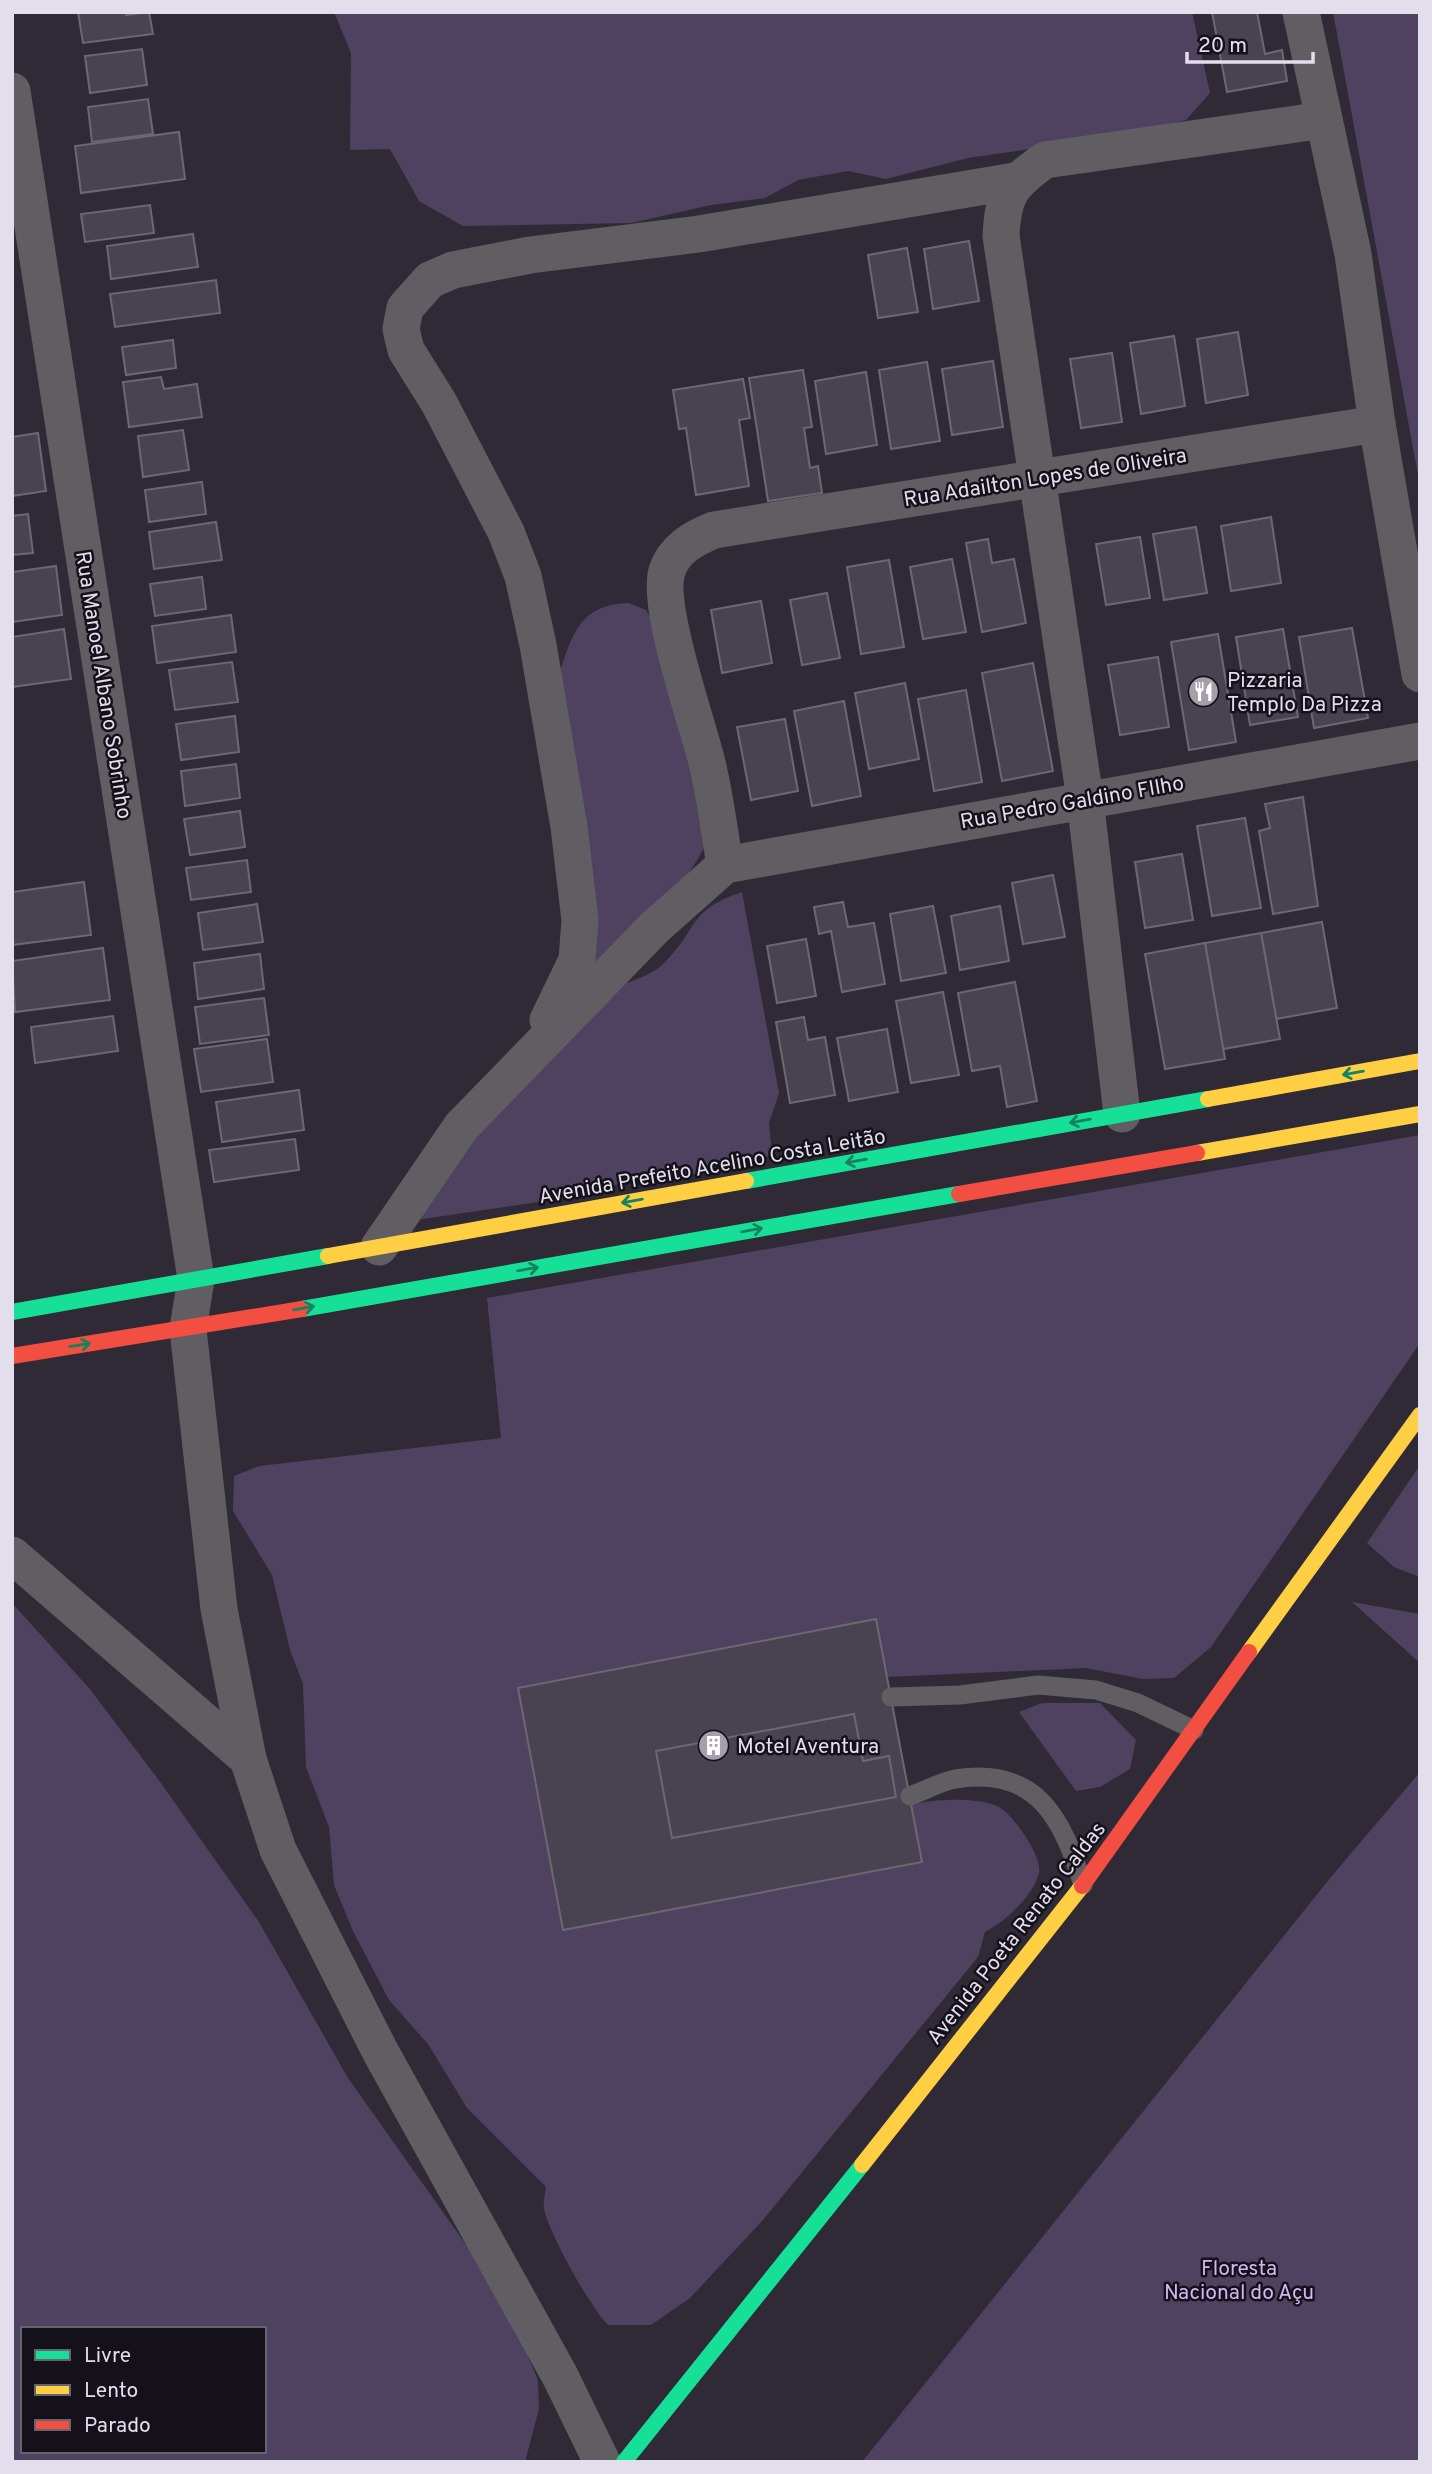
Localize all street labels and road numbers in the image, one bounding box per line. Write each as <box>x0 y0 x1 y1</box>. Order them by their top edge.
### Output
street label: Rua Adailton Lopes de Oliveira <box>902 443 1189 514</box>
street label: Rua Manoel Albano Sobrinho <box>68 549 137 821</box>
street label: Rua Pedro Galdino FIlho <box>958 770 1186 836</box>
street label: Avenida Prefeito Acelino Costa Leitão <box>537 1124 888 1211</box>
street label: Avenida Poeta Renato Caldas <box>922 1817 1113 2051</box>

